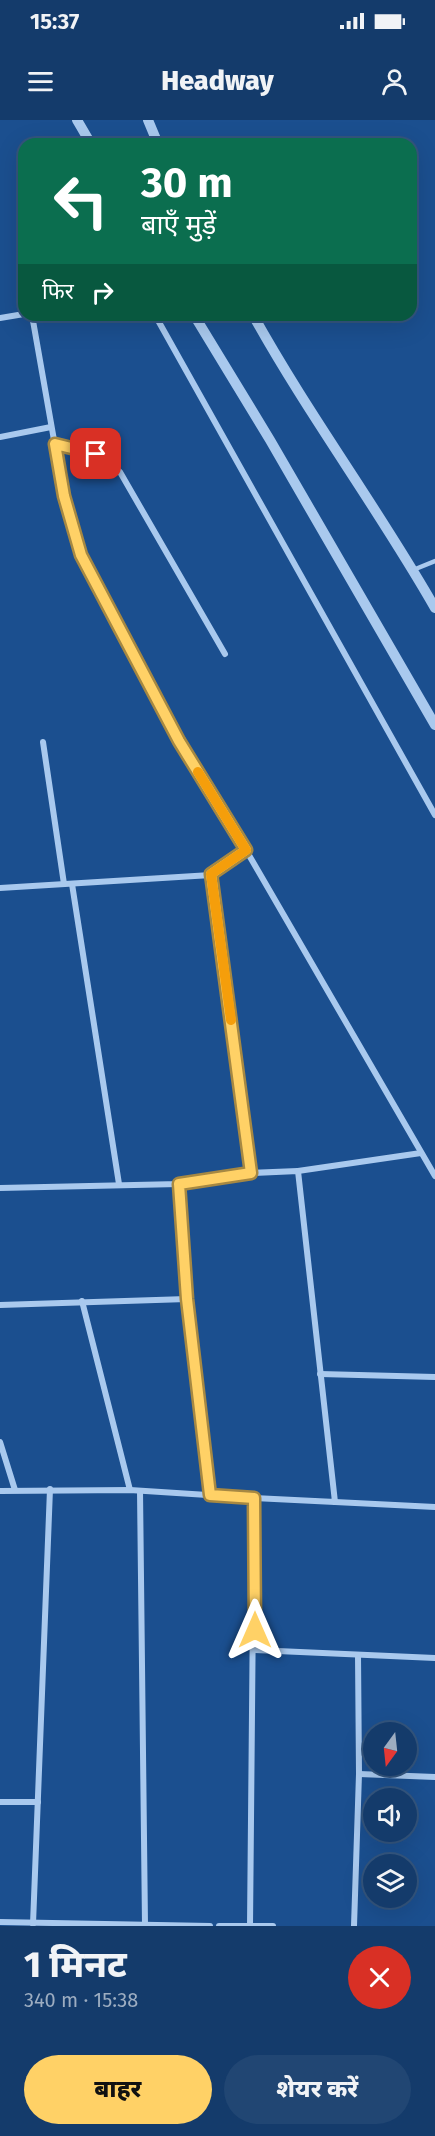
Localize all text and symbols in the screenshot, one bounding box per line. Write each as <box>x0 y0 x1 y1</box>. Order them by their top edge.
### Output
text: 15:37 <box>30 8 79 35</box>
icon: menu <box>24 65 57 98</box>
text: Headway <box>161 65 274 97</box>
icon: person <box>378 65 411 98</box>
text: 30 m <box>141 158 233 208</box>
icon: left <box>42 162 120 240</box>
text: बाएँ मुड़ें <box>141 209 216 241</box>
icon: right <box>86 276 119 309</box>
text: फिर <box>42 278 74 305</box>
pin <box>70 428 121 479</box>
icon: arrive <box>79 437 112 470</box>
position arrow <box>223 1598 287 1662</box>
north arrow <box>363 1722 417 1776</box>
map controls <box>363 1722 417 1908</box>
button: sound <box>363 1788 417 1842</box>
button: layers <box>363 1854 417 1908</box>
text: 1 मिनट <box>24 1943 127 1987</box>
button: close <box>348 1946 411 2009</box>
text: 340 m · 15:38 <box>24 1988 138 2012</box>
button: बाहर <box>24 2055 212 2124</box>
button: शेयर करें <box>224 2055 411 2124</box>

